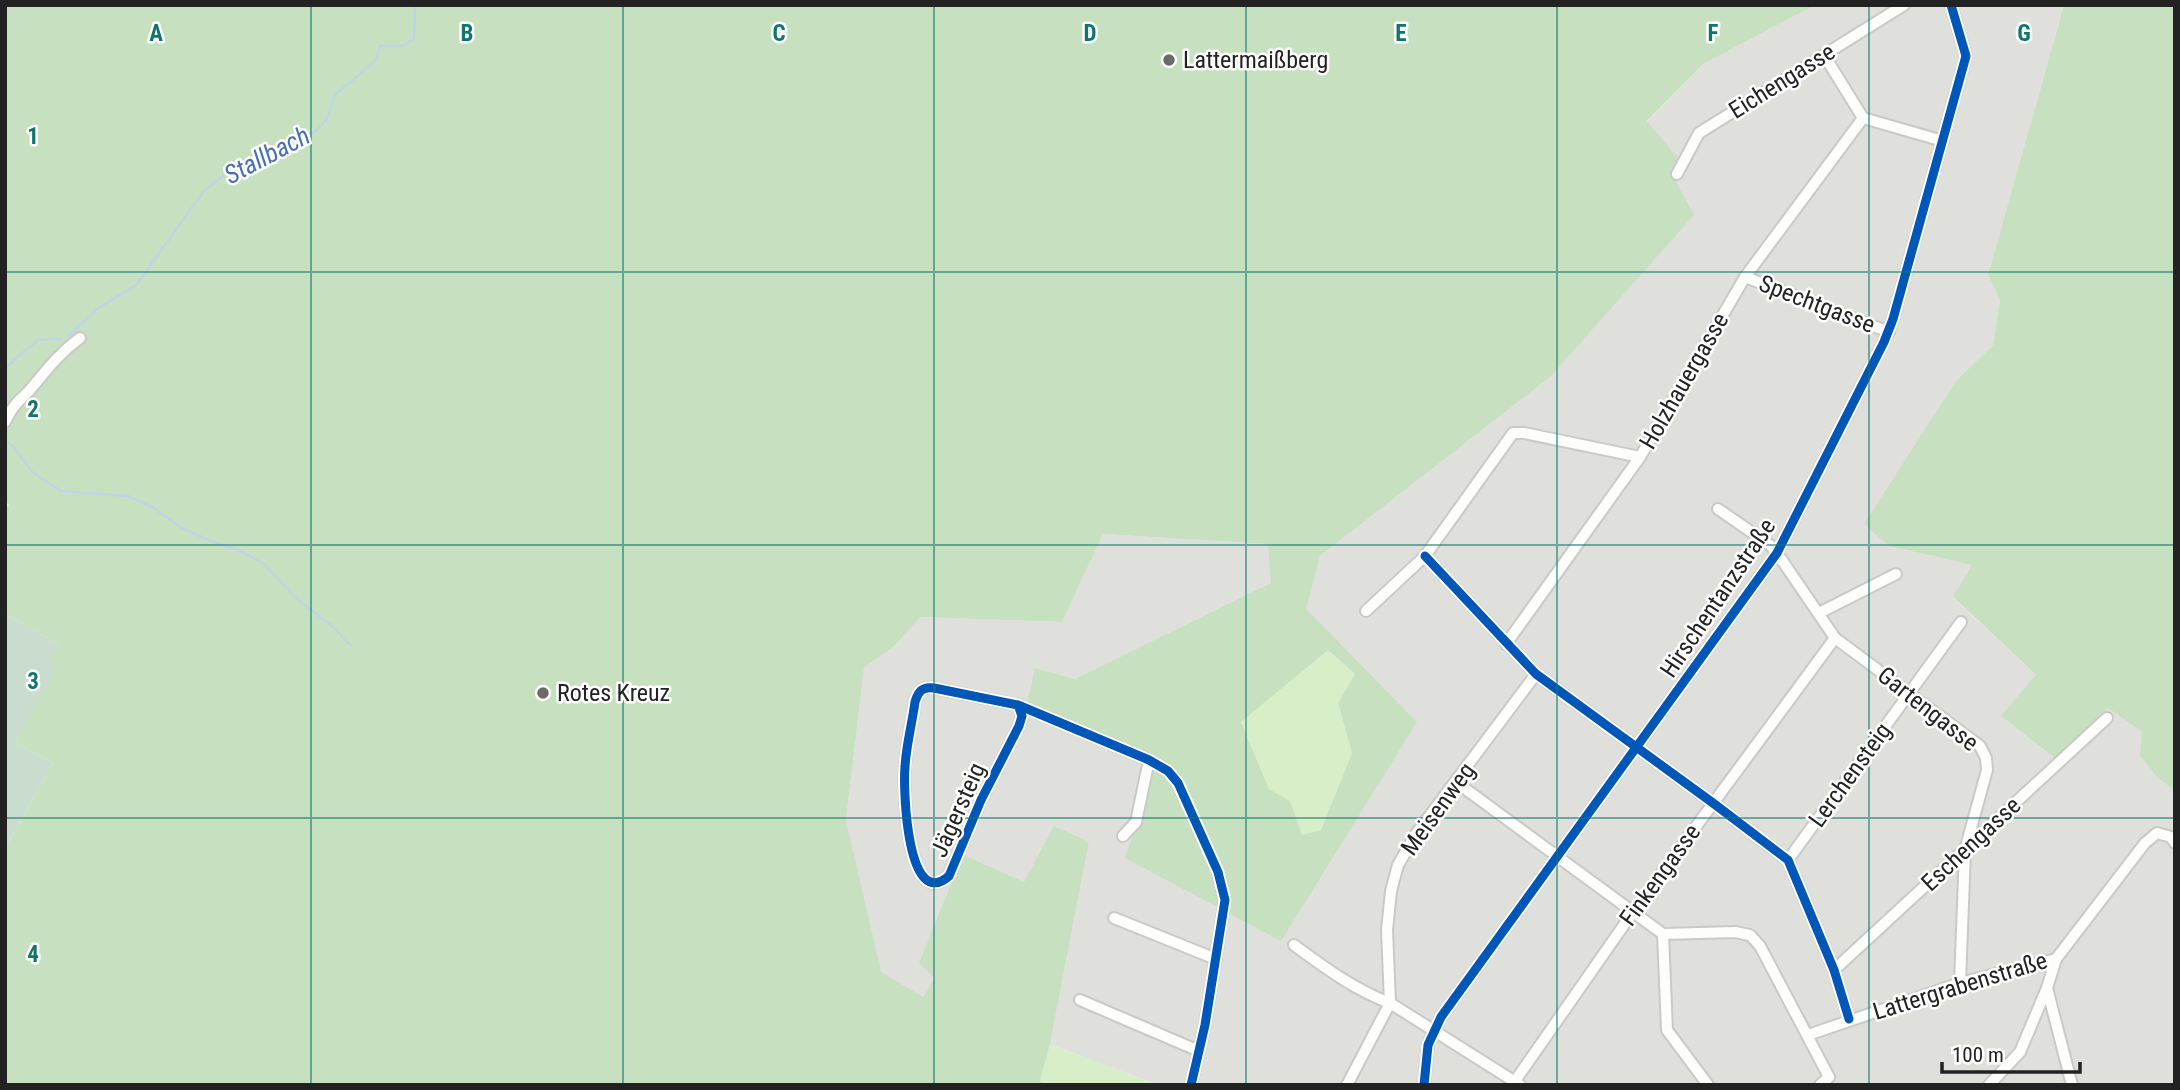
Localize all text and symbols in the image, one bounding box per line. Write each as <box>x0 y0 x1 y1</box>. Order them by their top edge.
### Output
text: A <box>149 20 163 47</box>
text: B <box>461 20 473 47</box>
text: C <box>772 20 786 47</box>
text: D <box>1084 20 1097 47</box>
text: E <box>1395 20 1407 47</box>
text: F <box>1708 20 1719 47</box>
text: G <box>2017 20 2031 47</box>
street label: Eichengasse <box>1724 37 1840 125</box>
place label: Lattermaißberg <box>1183 46 1328 74</box>
marker: Lattermaißberg <box>1161 52 1177 68</box>
water label: Stallbach <box>219 120 315 190</box>
text: 1 <box>27 123 39 150</box>
street label: Spechtgasse <box>1755 269 1879 339</box>
street label: Holzhauergasse <box>1634 308 1734 454</box>
text: 2 <box>27 396 39 423</box>
street label: Hirschentanzstraße <box>1655 513 1781 683</box>
street label: Gartengasse <box>1872 661 1984 757</box>
text: 3 <box>27 668 39 695</box>
place label: Rotes Kreuz <box>557 679 670 707</box>
marker: Rotes Kreuz <box>535 685 551 701</box>
street label: Lerchensteig <box>1803 717 1897 833</box>
street label: Meisenweg <box>1395 757 1481 861</box>
street label: Jägersteig <box>925 759 991 861</box>
street label: Eschengasse <box>1916 791 2026 897</box>
street label: Finkengasse <box>1614 819 1706 931</box>
text: 4 <box>27 941 39 968</box>
street label: Lattergrabenstraße <box>1870 946 2050 1026</box>
scale bar <box>1942 1030 2080 1074</box>
text: 100 m <box>1952 1043 2004 1067</box>

